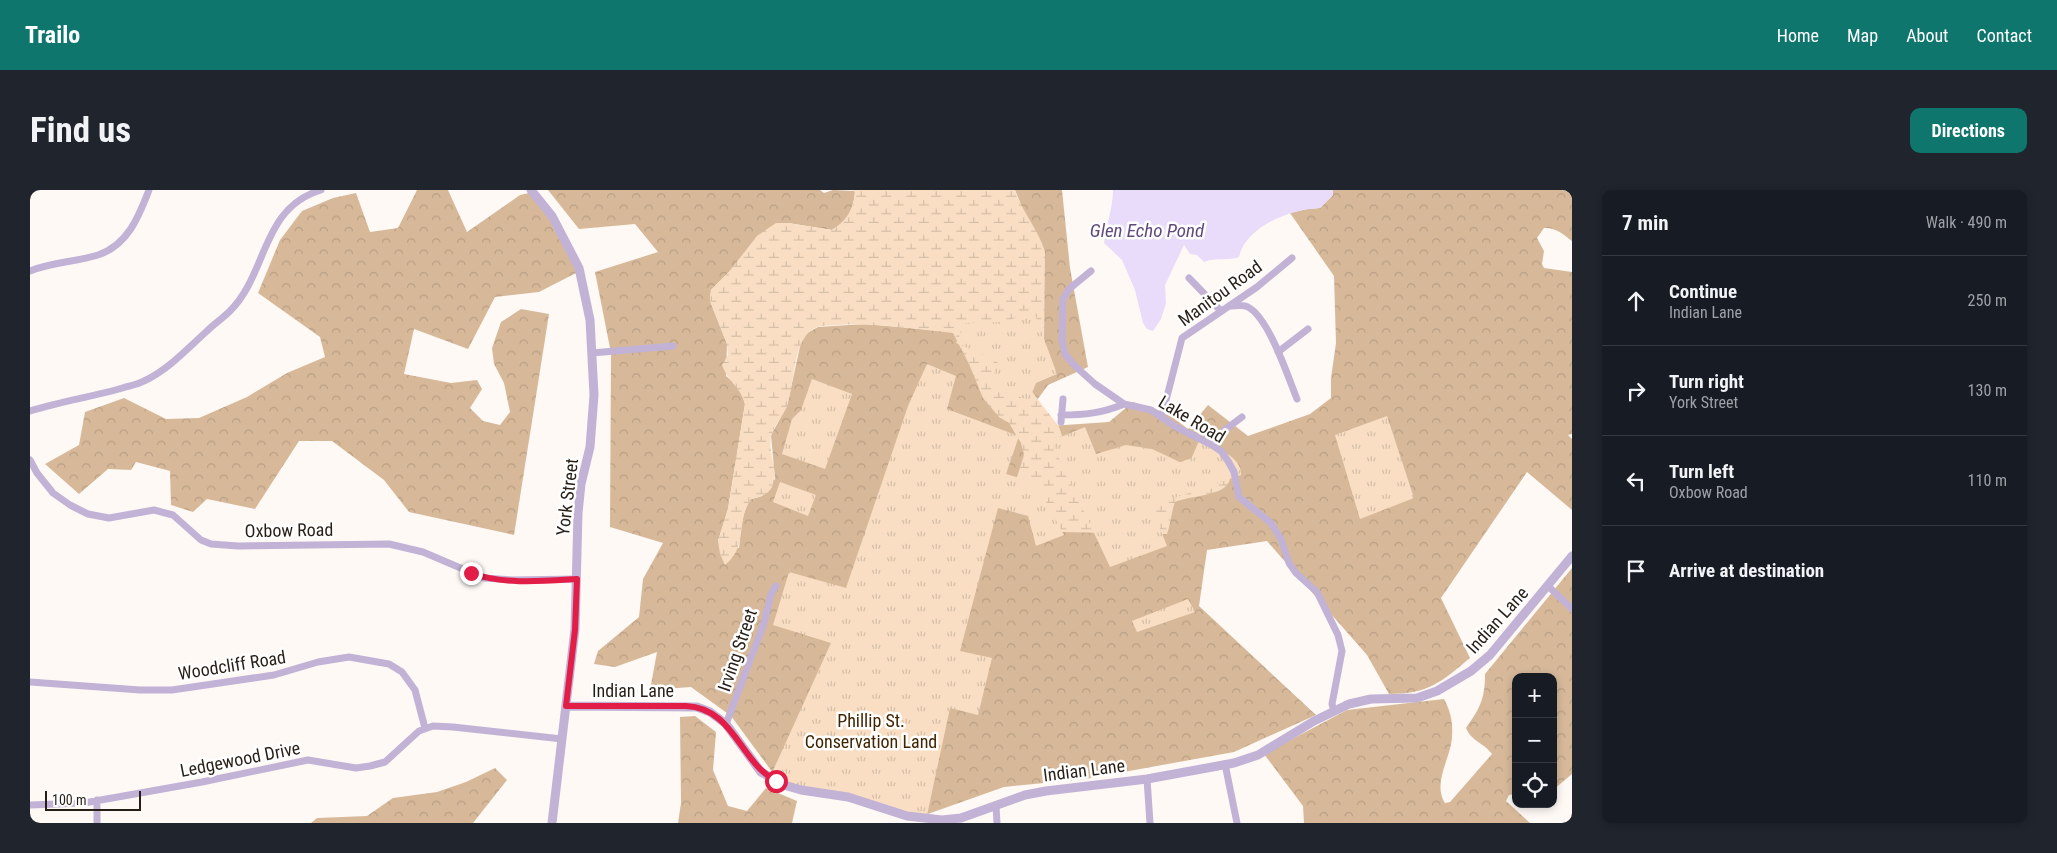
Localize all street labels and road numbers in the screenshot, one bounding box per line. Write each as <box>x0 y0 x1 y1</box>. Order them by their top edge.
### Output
street label: Manitou Road <box>1174 256 1266 330</box>
street label: Lake Road <box>1155 391 1229 447</box>
street label: York Street <box>552 457 582 537</box>
street label: Oxbow Road <box>245 519 333 541</box>
street label: Indian Lane <box>1462 582 1532 658</box>
street label: Irving Street <box>713 606 761 694</box>
street label: Woodcliff Road <box>177 646 287 684</box>
street label: Indian Lane <box>592 680 674 701</box>
street label: Ledgewood Drive <box>178 737 302 781</box>
street label: Indian Lane <box>1042 755 1126 785</box>

